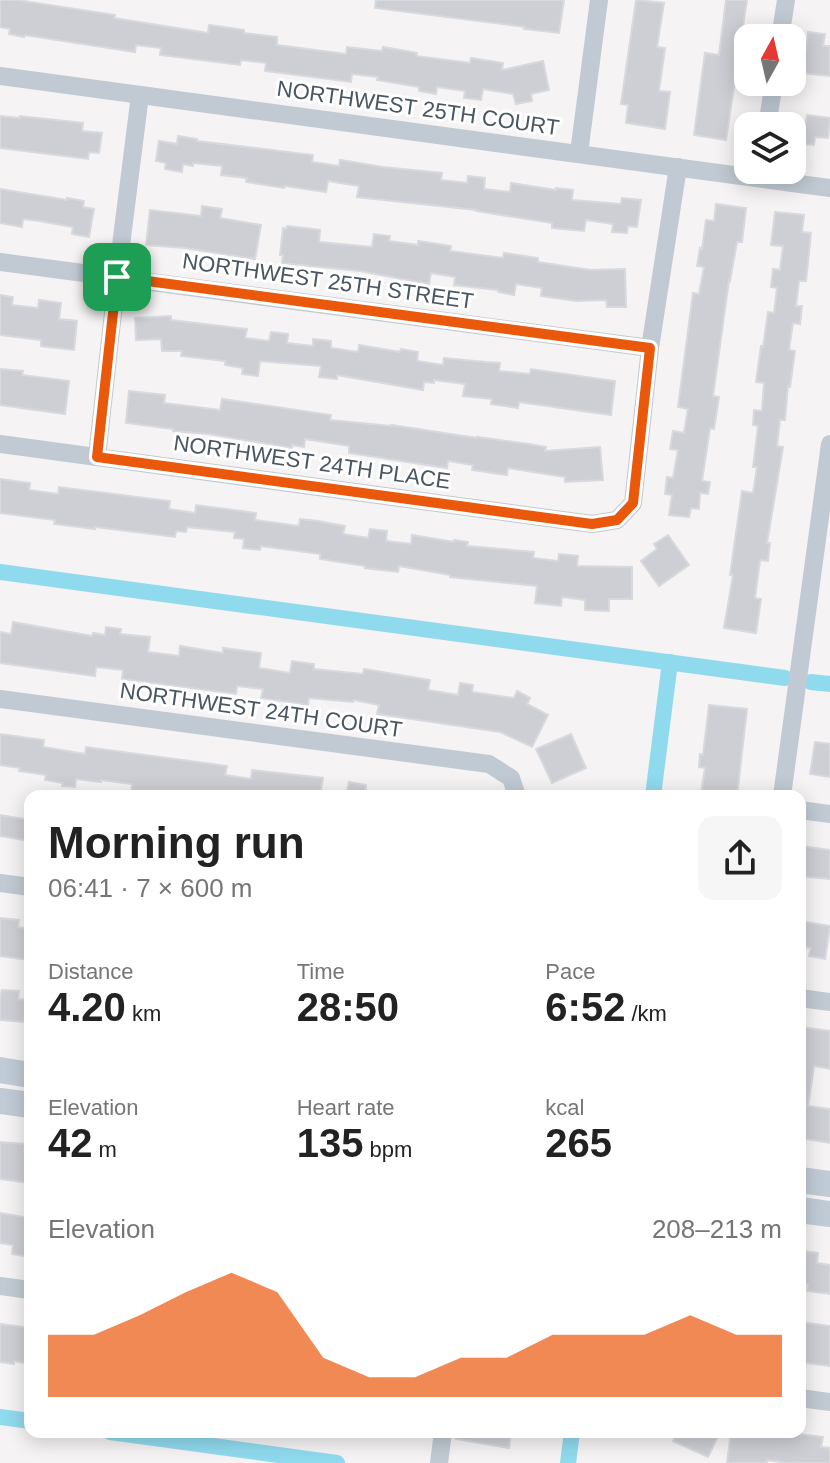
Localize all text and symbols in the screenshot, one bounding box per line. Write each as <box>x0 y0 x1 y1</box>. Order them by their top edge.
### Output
north arrow <box>734 24 806 96</box>
map controls <box>734 24 806 184</box>
street label: NORTHWEST 25TH COURT <box>275 76 561 140</box>
button: layers <box>734 112 806 184</box>
pin <box>83 243 151 311</box>
street label: NORTHWEST 25TH STREET <box>181 248 475 314</box>
icon: arrive <box>95 255 139 299</box>
street label: NORTHWEST 24TH PLACE <box>172 430 452 494</box>
street label: NORTHWEST 24TH COURT <box>118 678 404 742</box>
button: share <box>698 816 782 900</box>
text: Morning run <box>48 818 305 867</box>
text: 06:41 · 7 × 600 m <box>48 873 253 903</box>
text: Distance <box>48 959 134 984</box>
text: Time <box>297 959 345 984</box>
text: Pace <box>545 959 595 984</box>
text: 4.20 <box>48 985 126 1029</box>
text: 28:50 <box>297 985 399 1029</box>
text: 6:52 <box>545 985 625 1029</box>
text: km <box>126 1001 161 1026</box>
text: /km <box>625 1001 667 1026</box>
text: Elevation <box>48 1095 139 1120</box>
text: Heart rate <box>297 1095 394 1120</box>
text: kcal <box>545 1095 584 1120</box>
text: 42 <box>48 1121 93 1165</box>
text: 135 <box>297 1121 363 1165</box>
text: 265 <box>545 1121 612 1165</box>
text: m <box>93 1137 117 1162</box>
text: bpm <box>363 1137 412 1162</box>
text: Elevation <box>48 1214 155 1244</box>
text: 208–213 m <box>652 1214 782 1244</box>

